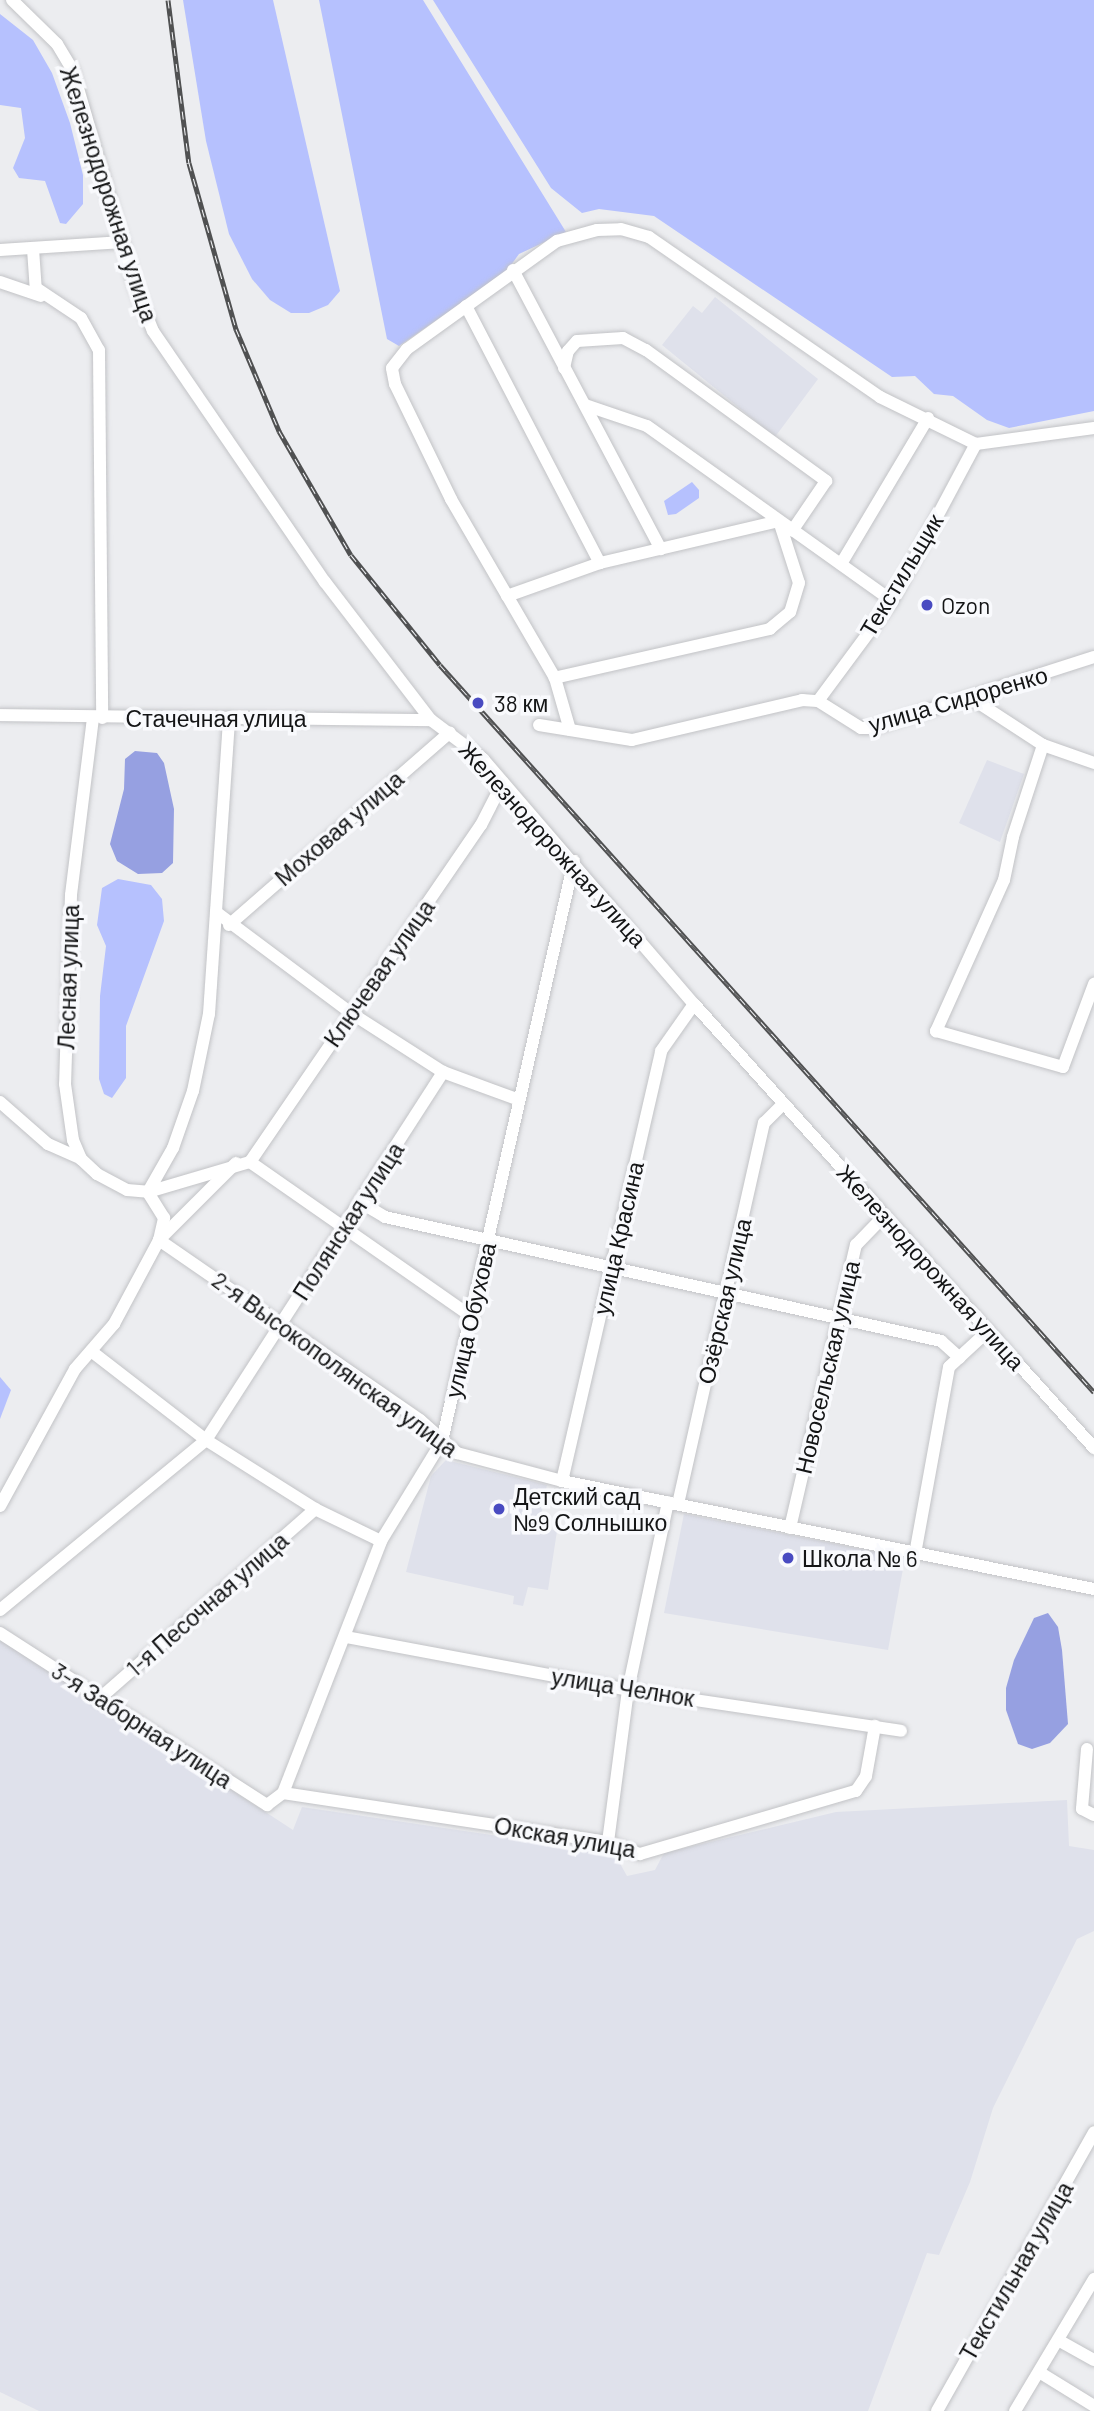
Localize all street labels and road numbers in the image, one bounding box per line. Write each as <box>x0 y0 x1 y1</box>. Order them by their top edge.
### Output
street label: Железнодорожная улица <box>55 63 163 325</box>
street label: Текстильщик <box>854 509 948 641</box>
street label: улица Сидоренко <box>865 660 1051 738</box>
street label: Стачечная улица <box>126 704 306 732</box>
street label: Железнодорожная улица <box>453 736 653 952</box>
street label: Моховая улица <box>269 765 409 891</box>
street label: Ключевая улица <box>318 894 440 1052</box>
street label: Лесная улица <box>52 904 84 1050</box>
street label: Полянская улица <box>287 1137 409 1305</box>
street label: улица Красина <box>587 1159 649 1317</box>
street label: Железнодорожная улица <box>831 1159 1031 1375</box>
street label: Озёрская улица <box>692 1215 756 1387</box>
street label: улица Обухова <box>439 1240 501 1400</box>
street label: Новосельская улица <box>789 1258 865 1476</box>
street label: 2-я Высокополянская улица <box>207 1266 463 1462</box>
street label: 1-я Песочная улица <box>120 1526 294 1682</box>
street label: 3-я Заборная улица <box>47 1656 237 1794</box>
street label: улица Челнок <box>550 1662 696 1712</box>
street label: Окская улица <box>492 1811 638 1863</box>
street label: Текстильная улица <box>954 2177 1078 2365</box>

